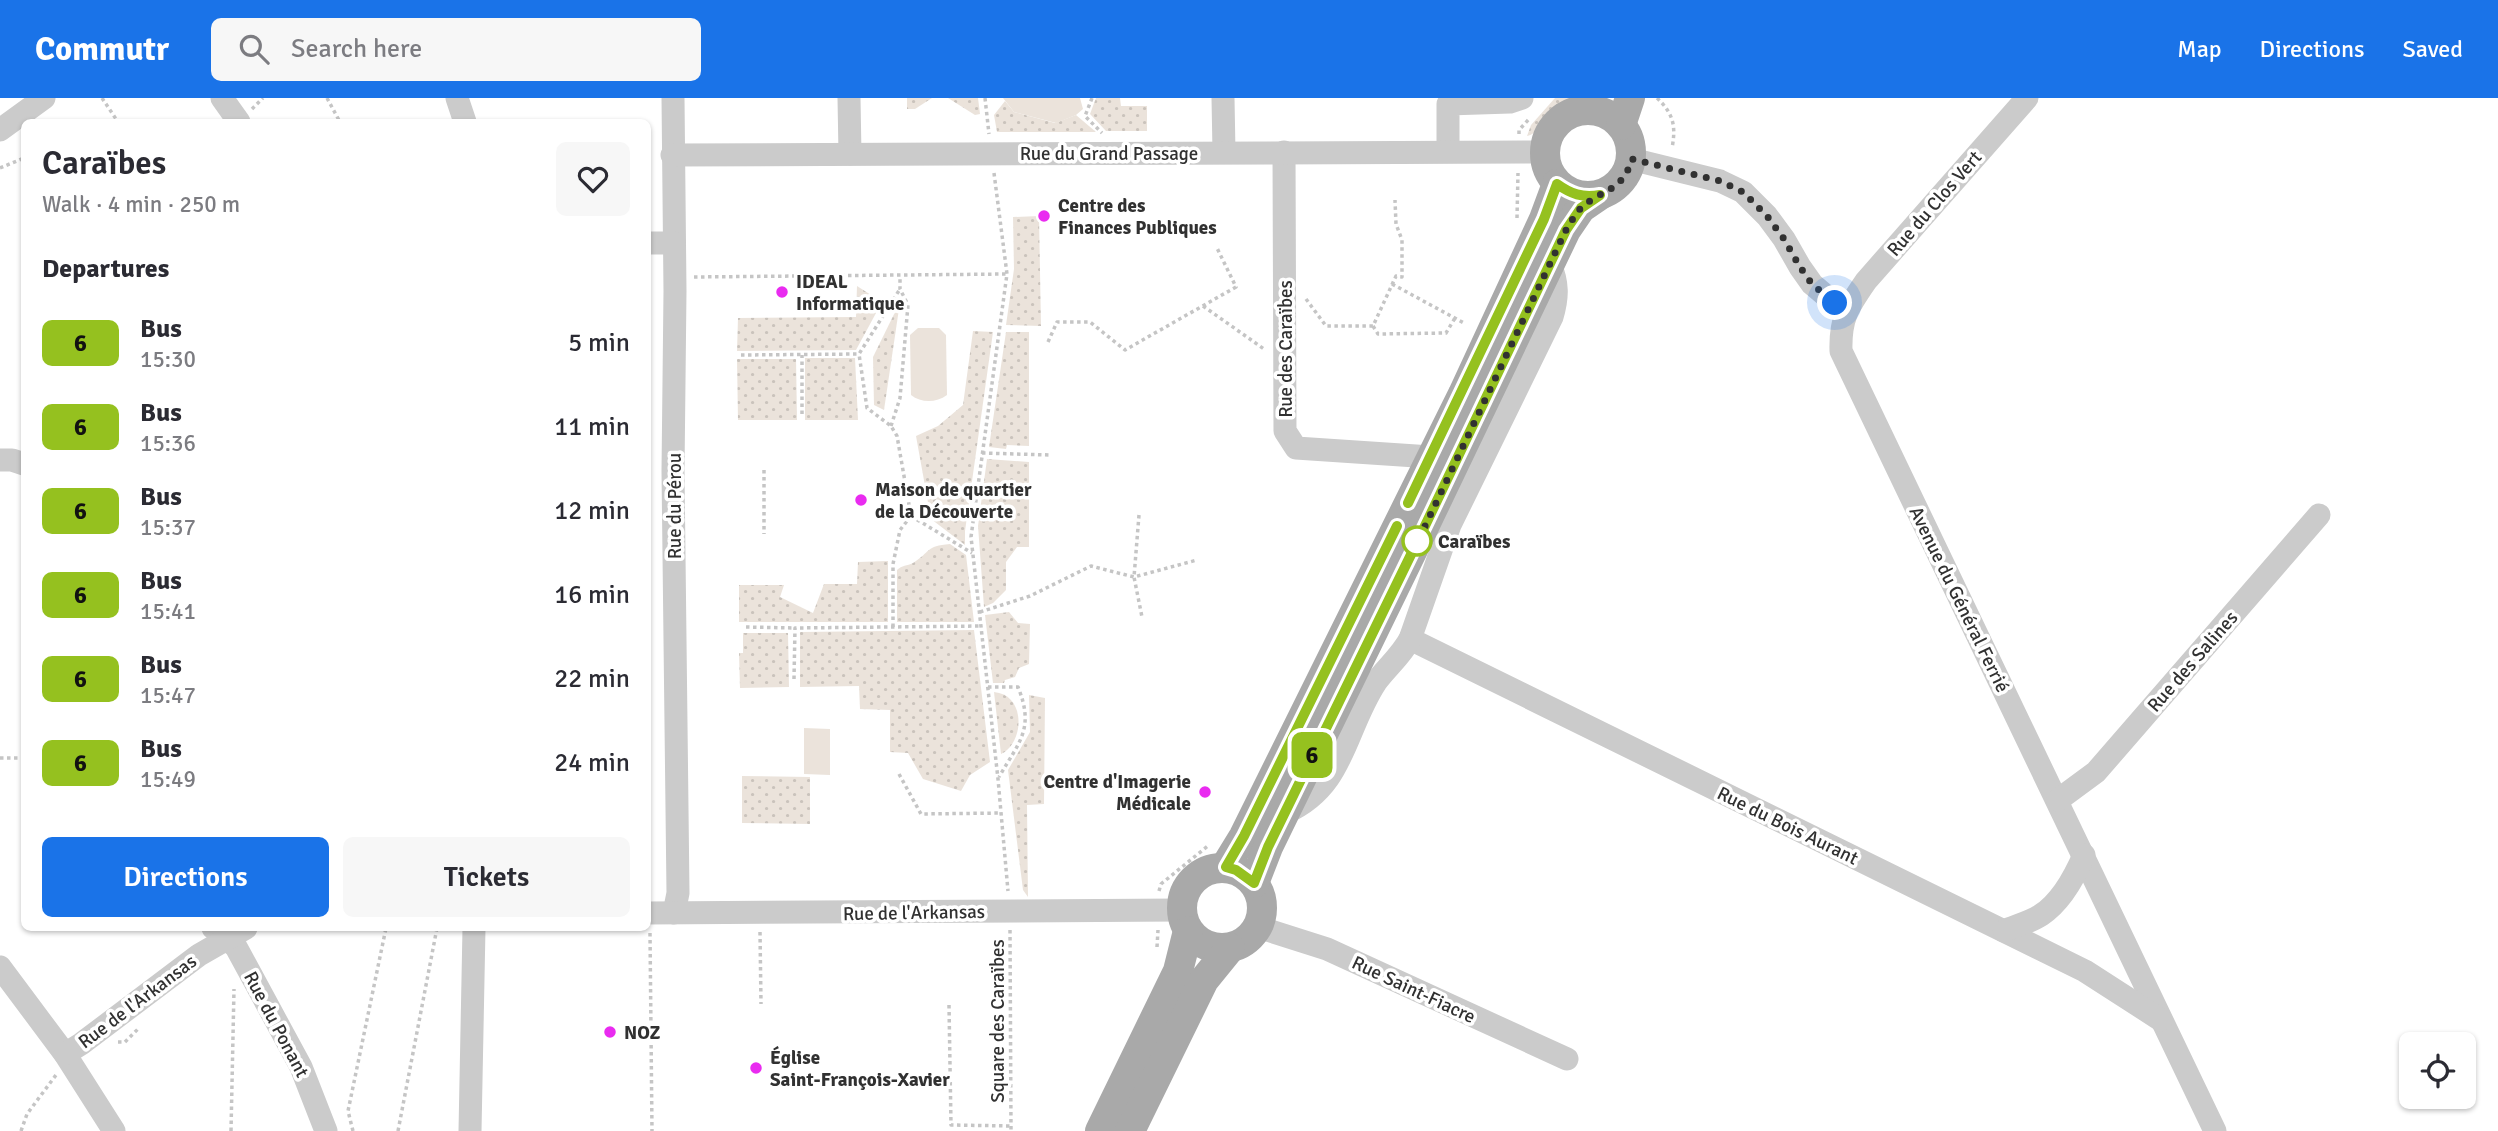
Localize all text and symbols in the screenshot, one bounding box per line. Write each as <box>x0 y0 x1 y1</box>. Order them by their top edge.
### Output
search box <box>211 18 701 81</box>
text: Commutr <box>35 29 169 70</box>
icon: search <box>235 30 273 68</box>
text: Search here <box>291 33 422 65</box>
text: Map <box>2177 34 2222 64</box>
text: Directions <box>2260 34 2365 64</box>
text: Saved <box>2403 34 2463 64</box>
button: heart <box>556 142 630 216</box>
street label: Rue du Grand Passage <box>1020 142 1198 166</box>
text: Caraïbes <box>42 143 166 184</box>
street label: Rue du Clos Vert <box>1882 146 1987 261</box>
text: Walk · 4 min · 250 m <box>42 190 240 219</box>
place label: Centre des Finances Publiques <box>1058 194 1217 240</box>
marker: Centre des Finances Publiques <box>1036 208 1052 224</box>
text: Departures <box>42 253 169 285</box>
place label: IDEAL Informatique <box>796 270 904 316</box>
street label: Rue des Caraïbes <box>1274 280 1298 418</box>
marker: IDEAL Informatique <box>774 284 790 300</box>
your location <box>1817 285 1852 320</box>
text: Bus <box>140 313 182 345</box>
text: 5 min <box>568 327 630 359</box>
text: 6 <box>74 328 87 358</box>
text: 15:30 <box>140 345 196 374</box>
text: Bus <box>140 397 182 429</box>
text: 11 min <box>554 411 630 443</box>
text: 6 <box>74 412 87 442</box>
text: 15:36 <box>140 429 196 458</box>
street label: Rue du Pérou <box>663 453 687 559</box>
place label: Maison de quartier de la Découverte <box>875 478 1032 524</box>
text: Bus <box>140 481 182 513</box>
marker: Maison de quartier de la Découverte <box>853 492 869 508</box>
text: 12 min <box>554 495 630 527</box>
text: 6 <box>74 496 87 526</box>
street label: Avenue du Général Ferrié <box>1904 503 2015 696</box>
text: 15:37 <box>140 513 196 542</box>
marker: Caraïbes <box>1402 526 1432 556</box>
place label: Caraïbes <box>1438 530 1510 554</box>
text: Bus <box>140 565 182 597</box>
text: 16 min <box>554 579 630 611</box>
text: 6 <box>74 580 87 610</box>
text: 15:41 <box>140 597 196 626</box>
street label: Rue des Salines <box>2142 606 2243 717</box>
text: Bus <box>140 649 182 681</box>
text: 22 min <box>554 663 630 695</box>
text: 6 <box>74 664 87 694</box>
text: 15:47 <box>140 681 196 710</box>
line badge: 6 <box>1289 732 1335 778</box>
text: Bus <box>140 733 182 765</box>
text: 6 <box>1306 740 1318 770</box>
text: 24 min <box>554 747 630 779</box>
text: 6 <box>74 748 87 778</box>
text: 15:49 <box>140 765 196 794</box>
place label: Centre d'Imagerie Médicale <box>1043 770 1191 816</box>
street label: Rue du Bois Aurant <box>1713 781 1862 871</box>
marker: Centre d'Imagerie Médicale <box>1197 784 1213 800</box>
button: Directions <box>42 837 329 917</box>
button: Tickets <box>343 837 630 917</box>
street label: Rue de l'Arkansas <box>843 900 985 926</box>
street label: Square des Caraïbes <box>986 939 1010 1103</box>
street label: Rue de l'Arkansas <box>74 949 202 1054</box>
street label: Rue Saint-Fiacre <box>1348 951 1479 1029</box>
street label: Rue du Ponant <box>238 967 314 1082</box>
place label: NOZ <box>624 1021 661 1045</box>
marker: NOZ <box>602 1024 618 1040</box>
map controls <box>2399 1032 2476 1109</box>
button: locate <box>2399 1032 2476 1109</box>
place label: Église Saint-François-Xavier <box>770 1046 950 1092</box>
marker: Église Saint-François-Xavier <box>748 1060 764 1076</box>

